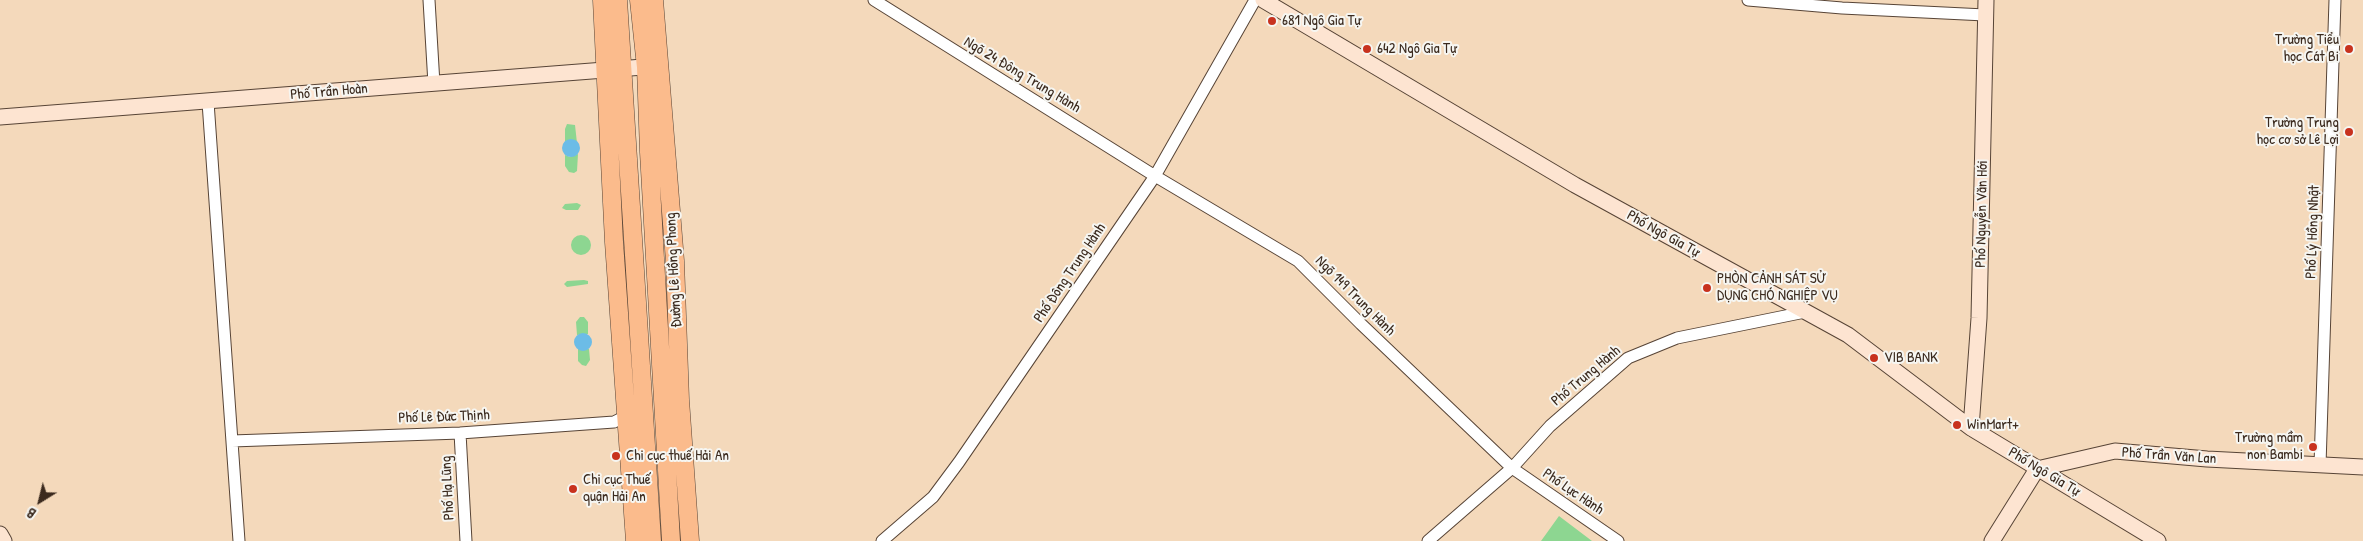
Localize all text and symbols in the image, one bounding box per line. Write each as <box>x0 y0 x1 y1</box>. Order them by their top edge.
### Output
place label: 681 Ngô Gia Tự <box>1282 12 1360 30</box>
marker: 681 Ngô Gia Tự <box>1266 15 1278 27</box>
place label: Trường Tiểu học Cát Bi <box>2275 31 2339 66</box>
street label: Ngõ 24 Đông Trung Hành <box>960 33 1084 117</box>
place label: 642 Ngô Gia Tự <box>1377 40 1456 58</box>
marker: 642 Ngô Gia Tự <box>1361 43 1373 55</box>
marker: Trường Tiểu học Cát Bi <box>2343 43 2355 55</box>
street label: Phố Trần Hoàn <box>290 80 368 104</box>
place label: Trường Trung học cơ sở Lê Lợi <box>2257 114 2339 149</box>
marker: Trường Trung học cơ sở Lê Lợi <box>2343 126 2355 138</box>
street label: Phố Nguyễn Văn Hới <box>1972 160 1992 268</box>
street label: Phố Lý Hồng Nhật <box>2302 185 2324 279</box>
street label: Phố Ngô Gia Tự <box>1624 207 1702 261</box>
street label: Đường Lê Hồng Phong <box>662 212 686 328</box>
street label: Phố Đông Trung Hành <box>1030 220 1110 326</box>
street label: Ngõ 149 Trung Hành <box>1311 252 1399 340</box>
place label: PHÒN CẢNH SÁT SỬ DỤNG CHÓ NGHIỆP VỤ <box>1717 270 1838 305</box>
marker: PHÒN CẢNH SÁT SỬ DỤNG CHÓ NGHIỆP VỤ <box>1701 282 1713 294</box>
street label: Phố Trung Hành <box>1548 342 1624 410</box>
place label: VIB BANK <box>1884 349 1938 367</box>
marker: VIB BANK <box>1868 352 1880 364</box>
street label: Phố Lê Đức Thịnh <box>398 406 490 428</box>
place label: WinMart+ <box>1967 416 2019 434</box>
marker: WinMart+ <box>1951 419 1963 431</box>
place label: Trường mầm non Bambi <box>2235 429 2303 464</box>
marker: Trường mầm non Bambi <box>2307 441 2319 453</box>
street label: Phố Ngô Gia Tự <box>2005 444 2083 500</box>
street label: Phố Trần Văn Lan <box>2121 444 2217 468</box>
place label: Chi cục thuế Hải An <box>626 447 729 465</box>
marker: Chi cục thuế Hải An <box>610 450 622 462</box>
street label: Phố Hạ Lũng <box>437 455 459 521</box>
street label: Phố Lực Hành <box>1539 465 1607 519</box>
place label: Chi cục Thuế quận Hải An <box>583 471 651 506</box>
north arrow <box>15 476 65 526</box>
marker: Chi cục Thuế quận Hải An <box>567 483 579 495</box>
text: B <box>22 504 39 523</box>

